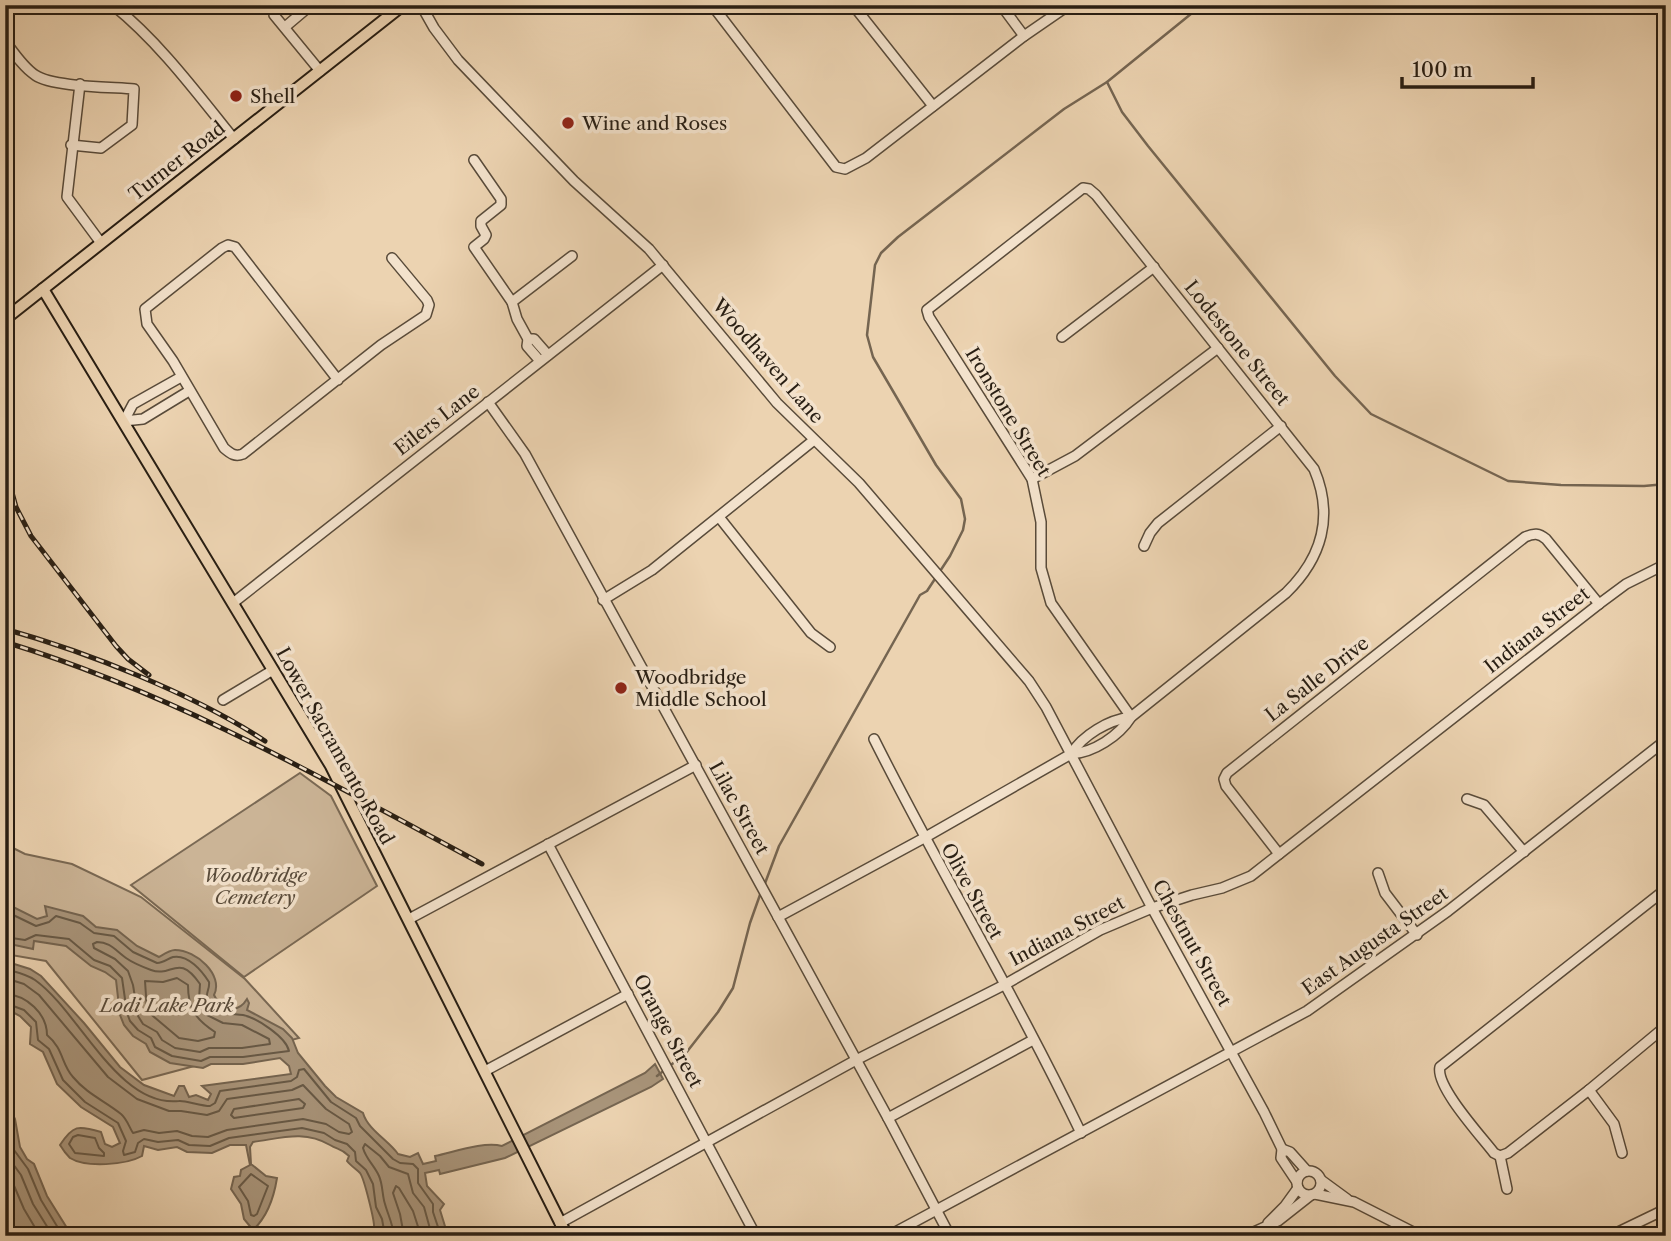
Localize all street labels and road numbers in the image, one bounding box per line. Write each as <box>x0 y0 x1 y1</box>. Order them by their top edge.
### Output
street label: Turner Road <box>124 116 230 206</box>
street label: Lodestone Street <box>1180 276 1295 410</box>
street label: Woodhaven Lane <box>707 293 828 428</box>
street label: Ironstone Street <box>960 343 1056 481</box>
street label: Eilers Lane <box>390 380 484 460</box>
street label: Indiana Street <box>1480 582 1594 678</box>
street label: La Salle Drive <box>1261 631 1373 727</box>
street label: Lower Sacramento Road <box>271 643 399 849</box>
street label: Lilac Street <box>704 757 774 859</box>
street label: Olive Street <box>936 839 1008 943</box>
street label: Chestnut Street <box>1148 876 1236 1011</box>
street label: East Augusta Street <box>1297 882 1453 1000</box>
street label: Indiana Street <box>1006 891 1129 971</box>
street label: Orange Street <box>628 970 708 1092</box>

